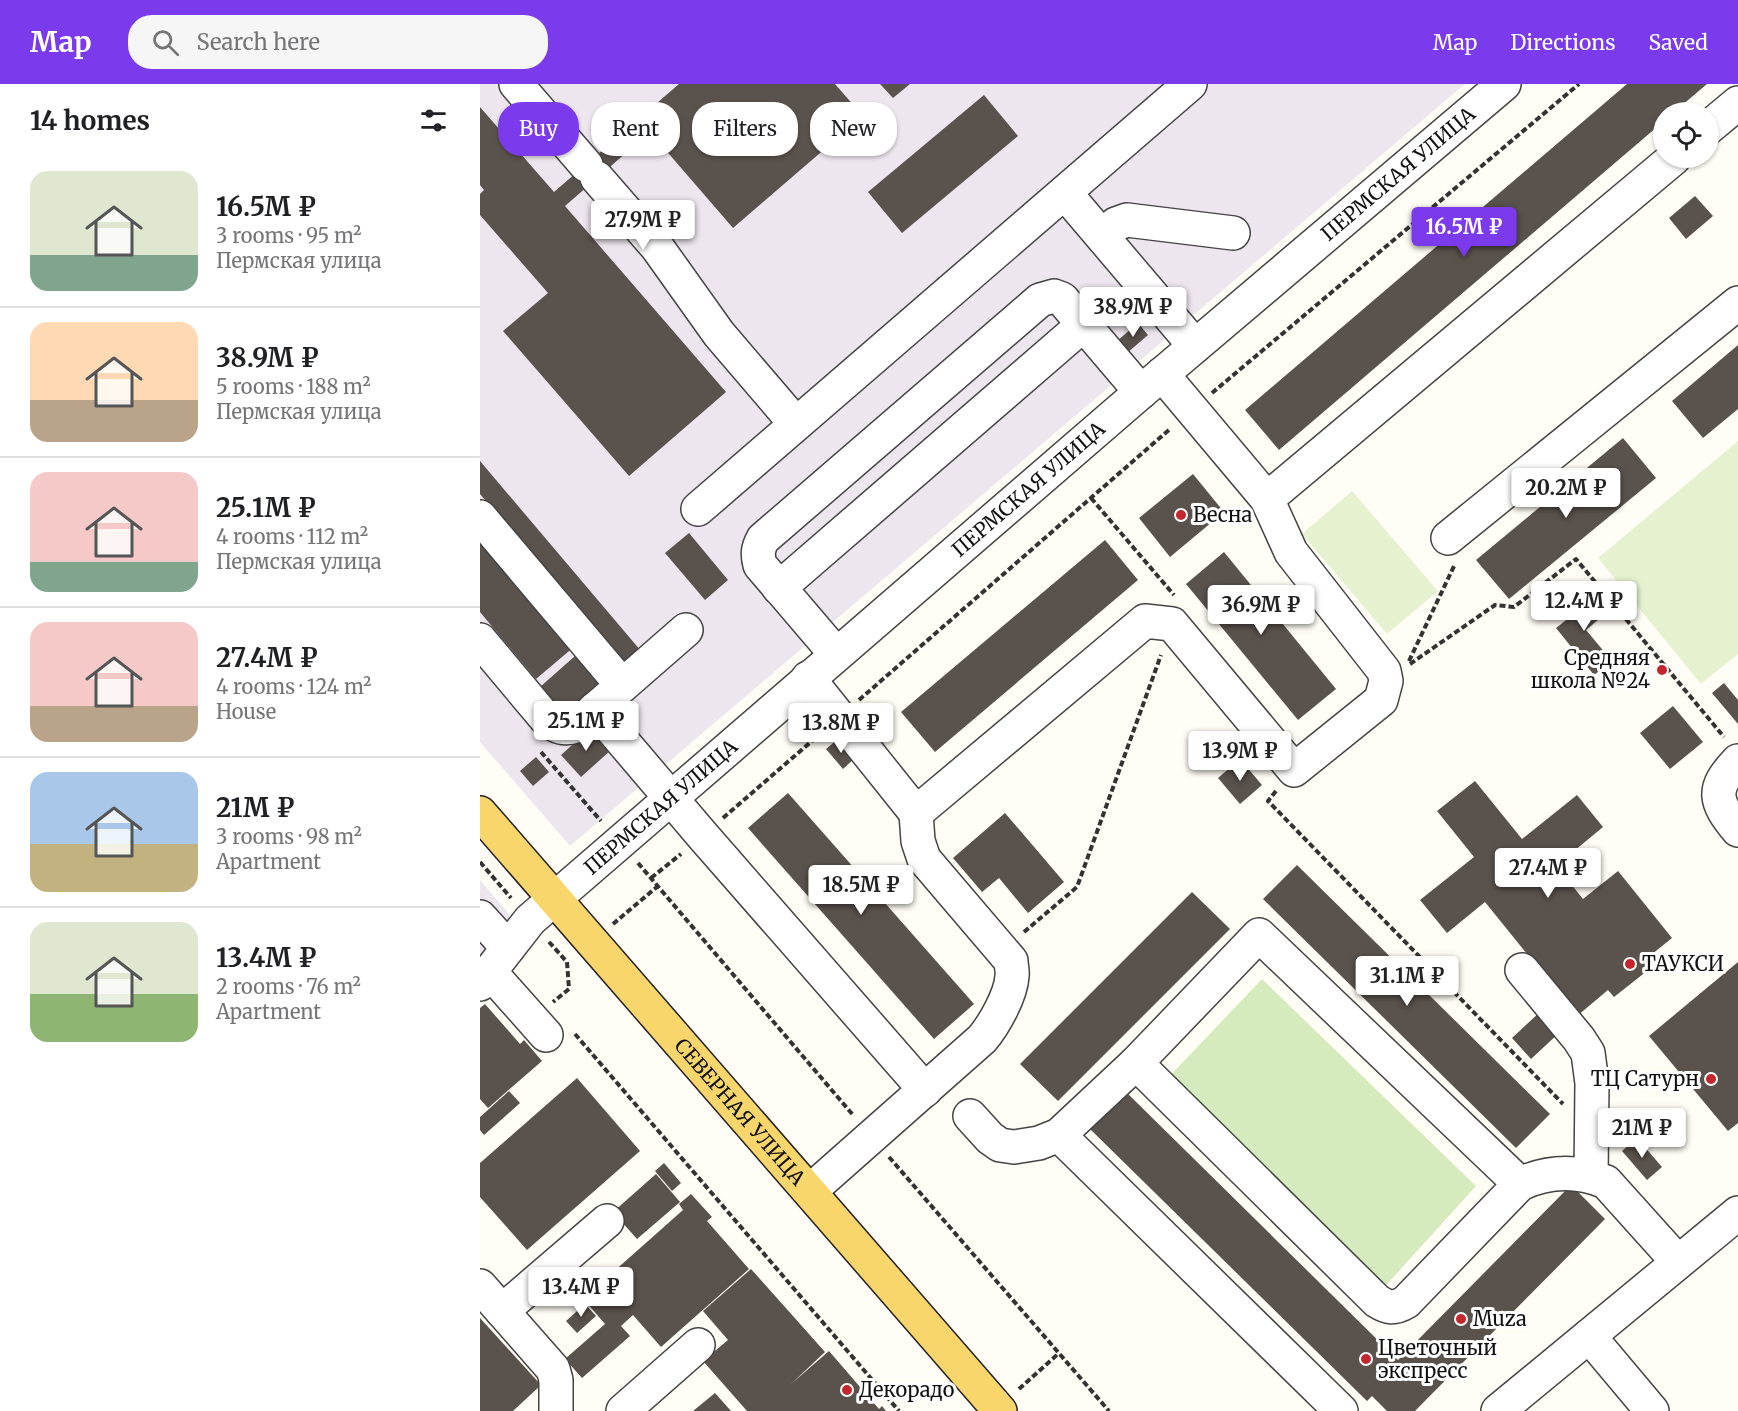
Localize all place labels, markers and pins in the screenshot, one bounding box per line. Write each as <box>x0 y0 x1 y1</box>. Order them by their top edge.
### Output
pin: 27.9M ₽ <box>588 200 698 251</box>
pin: 16.5M ₽ <box>1409 207 1519 258</box>
pin: 38.9M ₽ <box>1078 287 1188 338</box>
pin: 20.2M ₽ <box>1511 468 1621 519</box>
place label: Весна <box>1193 502 1253 527</box>
marker: Весна <box>1174 508 1188 522</box>
pin: 12.4M ₽ <box>1529 581 1639 632</box>
pin: 36.9M ₽ <box>1206 585 1316 636</box>
place label: Средняя школа №24 <box>1531 645 1650 693</box>
marker: Средняя школа №24 <box>1655 663 1669 677</box>
pin: 25.1M ₽ <box>531 701 641 752</box>
pin: 13.8M ₽ <box>786 703 896 754</box>
pin: 13.9M ₽ <box>1185 731 1295 782</box>
pin: 27.4M ₽ <box>1493 848 1603 899</box>
pin: 18.5M ₽ <box>806 865 916 916</box>
place label: ТАУКСИ <box>1642 951 1724 976</box>
pin: 31.1M ₽ <box>1352 956 1462 1007</box>
marker: ТАУКСИ <box>1623 957 1637 971</box>
place label: ТЦ Сатурн <box>1591 1066 1699 1091</box>
marker: ТЦ Сатурн <box>1704 1072 1718 1086</box>
pin: 21M ₽ <box>1600 1108 1684 1159</box>
pin: 13.4M ₽ <box>526 1267 636 1318</box>
place label: Muza <box>1473 1306 1527 1331</box>
marker: Muza <box>1454 1312 1468 1326</box>
place label: Цветочный экспресс <box>1378 1335 1497 1383</box>
marker: Цветочный экспресс <box>1359 1352 1373 1366</box>
place label: Декорадо <box>859 1377 955 1402</box>
marker: Декорадо <box>840 1383 854 1397</box>

